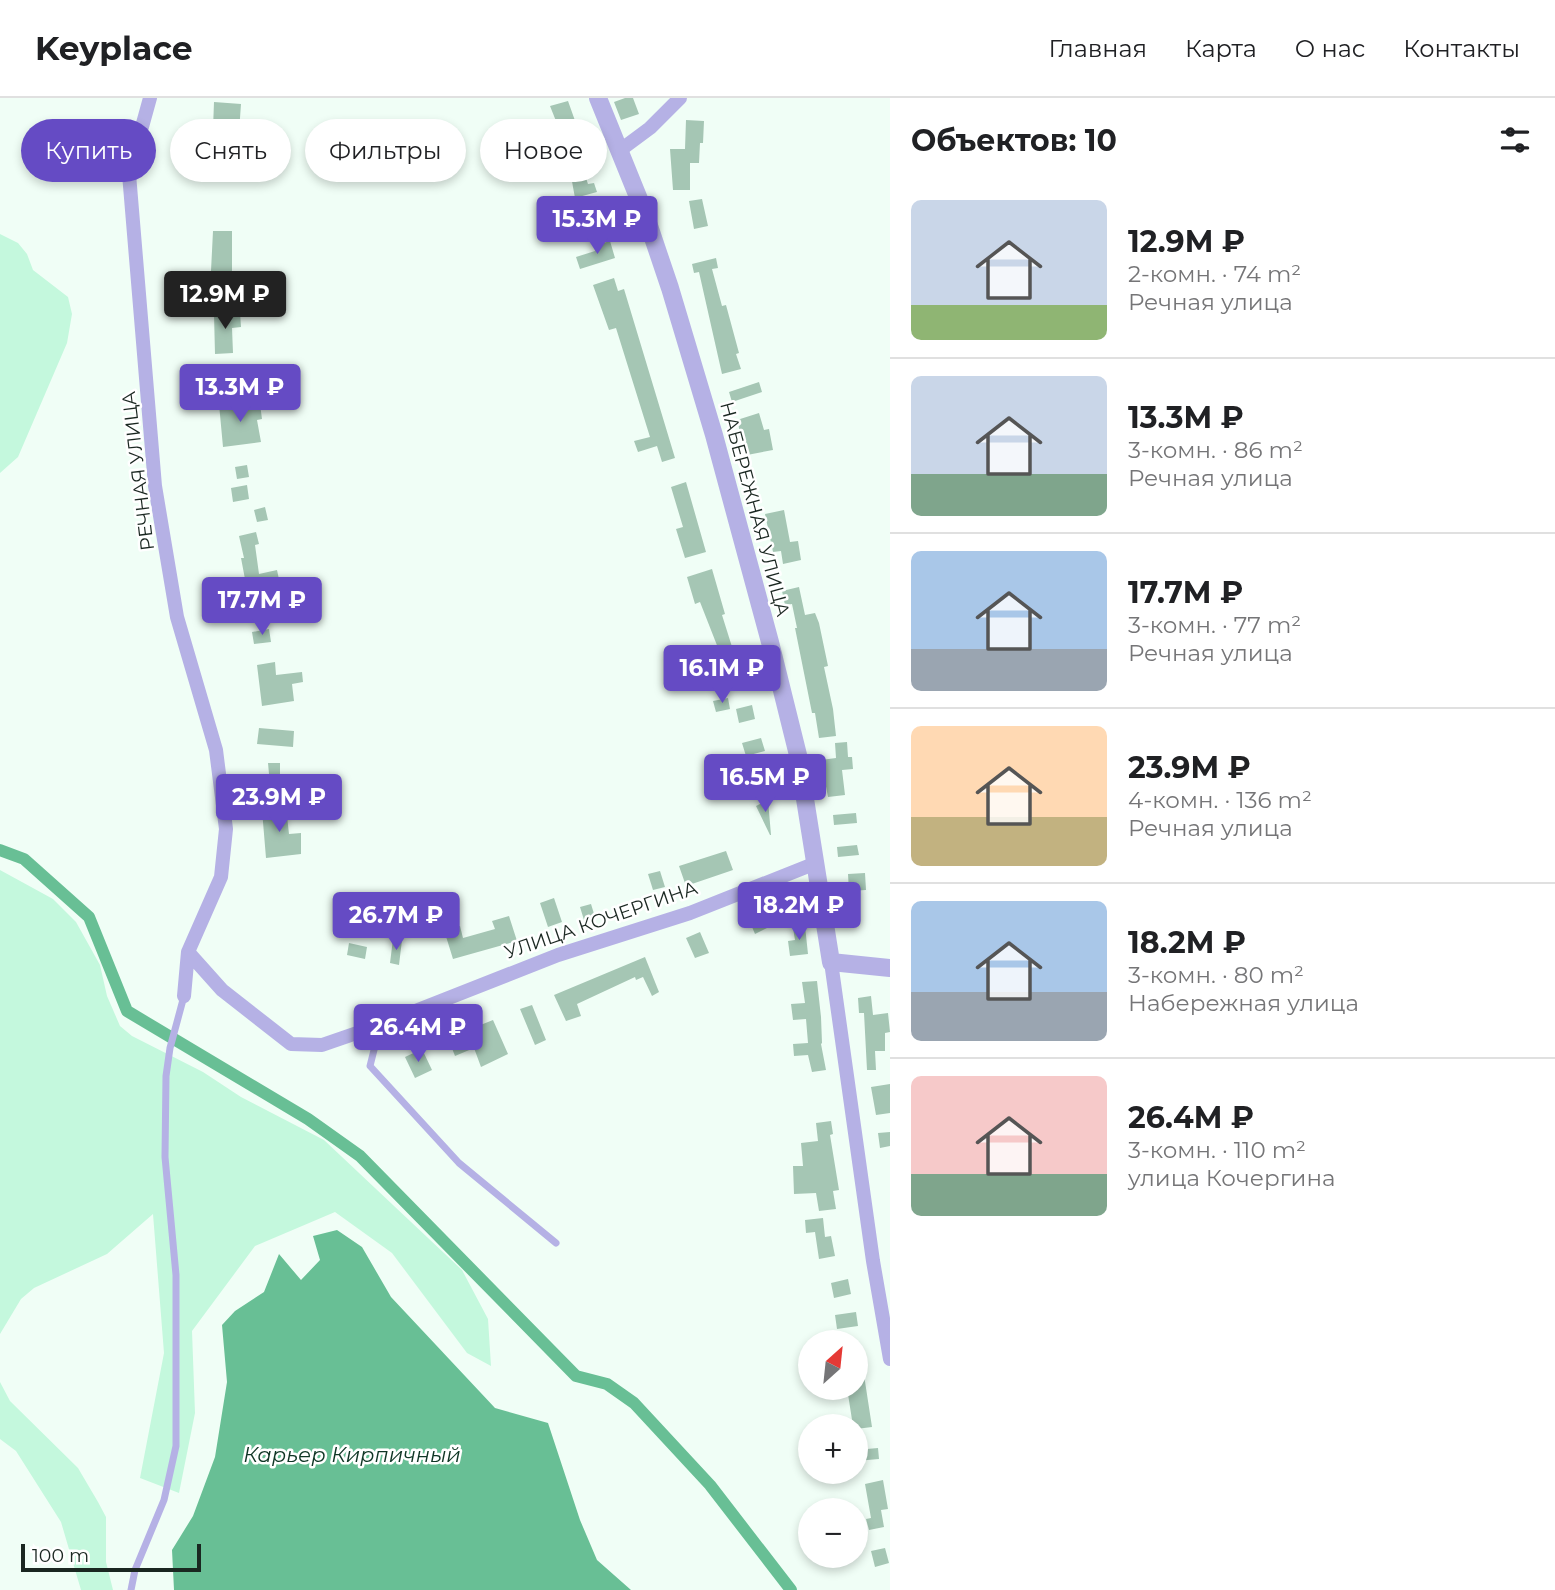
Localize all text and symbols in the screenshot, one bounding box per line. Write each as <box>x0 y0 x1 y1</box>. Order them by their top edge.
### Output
text: Keyplace <box>35 28 193 68</box>
text: Главная <box>1049 34 1147 63</box>
text: Карта <box>1185 34 1257 63</box>
text: О нас <box>1295 34 1365 63</box>
text: Контакты <box>1403 34 1520 63</box>
chip: Купить <box>21 119 156 182</box>
chip: Снять <box>170 119 291 182</box>
chip: Фильтры <box>305 119 466 182</box>
chip: Новое <box>480 119 607 182</box>
icon: filters <box>1496 121 1534 159</box>
text: Объектов: 10 <box>911 122 1117 159</box>
pin: 15.3M ₽ <box>532 197 662 256</box>
text: 15.3M ₽ <box>553 205 641 233</box>
text: 12.9M ₽ <box>1128 223 1245 260</box>
icon: home <box>967 228 1051 312</box>
text: 2-комн. · 74 m² <box>1128 260 1301 288</box>
pin: 12.9M ₽ <box>160 272 290 331</box>
text: 12.9M ₽ <box>180 280 270 308</box>
text: Речная улица <box>1128 288 1293 316</box>
pin: 13.3M ₽ <box>175 364 305 424</box>
text: 13.3M ₽ <box>196 373 284 401</box>
street label: РЕЧНАЯ УЛИЦА <box>117 390 159 552</box>
street label: НАБЕРЕЖНАЯ УЛИЦА <box>715 399 795 619</box>
text: 13.3M ₽ <box>1128 399 1244 436</box>
icon: home <box>967 404 1051 488</box>
text: 3-комн. · 86 m² <box>1128 436 1303 464</box>
text: Речная улица <box>1128 464 1293 492</box>
text: 17.7M ₽ <box>1128 574 1243 611</box>
pin: 17.7M ₽ <box>197 578 327 637</box>
icon: home <box>967 579 1051 663</box>
text: 17.7M ₽ <box>218 586 306 614</box>
text: 3-комн. · 77 m² <box>1128 611 1301 639</box>
text: Речная улица <box>1128 639 1293 667</box>
pin: 16.1M ₽ <box>657 646 787 705</box>
text: 16.1M ₽ <box>680 654 764 682</box>
text: 23.9M ₽ <box>1128 749 1251 786</box>
pin: 16.5M ₽ <box>700 754 830 814</box>
icon: home <box>967 754 1051 838</box>
text: 16.5M ₽ <box>720 763 810 791</box>
pin: 23.9M ₽ <box>214 774 344 834</box>
text: 23.9M ₽ <box>232 783 326 811</box>
text: 4-комн. · 136 m² <box>1128 786 1312 814</box>
text: Речная улица <box>1128 814 1293 842</box>
street label: УЛИЦА КОЧЕРГИНА <box>501 876 701 964</box>
pin: 18.2M ₽ <box>734 882 864 942</box>
text: 18.2M ₽ <box>754 891 844 919</box>
pin: 26.7M ₽ <box>331 892 461 952</box>
text: 26.7M ₽ <box>349 901 443 929</box>
text: 18.2M ₽ <box>1128 924 1246 961</box>
icon: home <box>967 929 1051 1013</box>
text: 3-комн. · 80 m² <box>1128 961 1304 989</box>
text: Набережная улица <box>1128 989 1359 1017</box>
pin: 26.4M ₽ <box>353 1004 483 1064</box>
text: 26.4M ₽ <box>370 1013 466 1041</box>
text: 26.4M ₽ <box>1128 1099 1254 1136</box>
icon: home <box>967 1104 1051 1188</box>
text: 3-комн. · 110 m² <box>1128 1136 1306 1164</box>
text: улица Кочергина <box>1128 1164 1335 1192</box>
north arrow <box>798 1330 868 1400</box>
map controls <box>798 1330 868 1568</box>
button: + <box>798 1414 868 1484</box>
water label: Карьер Кирпичный <box>243 1442 461 1467</box>
button: − <box>798 1498 868 1568</box>
scale bar <box>21 1541 201 1573</box>
text: 100 m <box>32 1544 89 1567</box>

